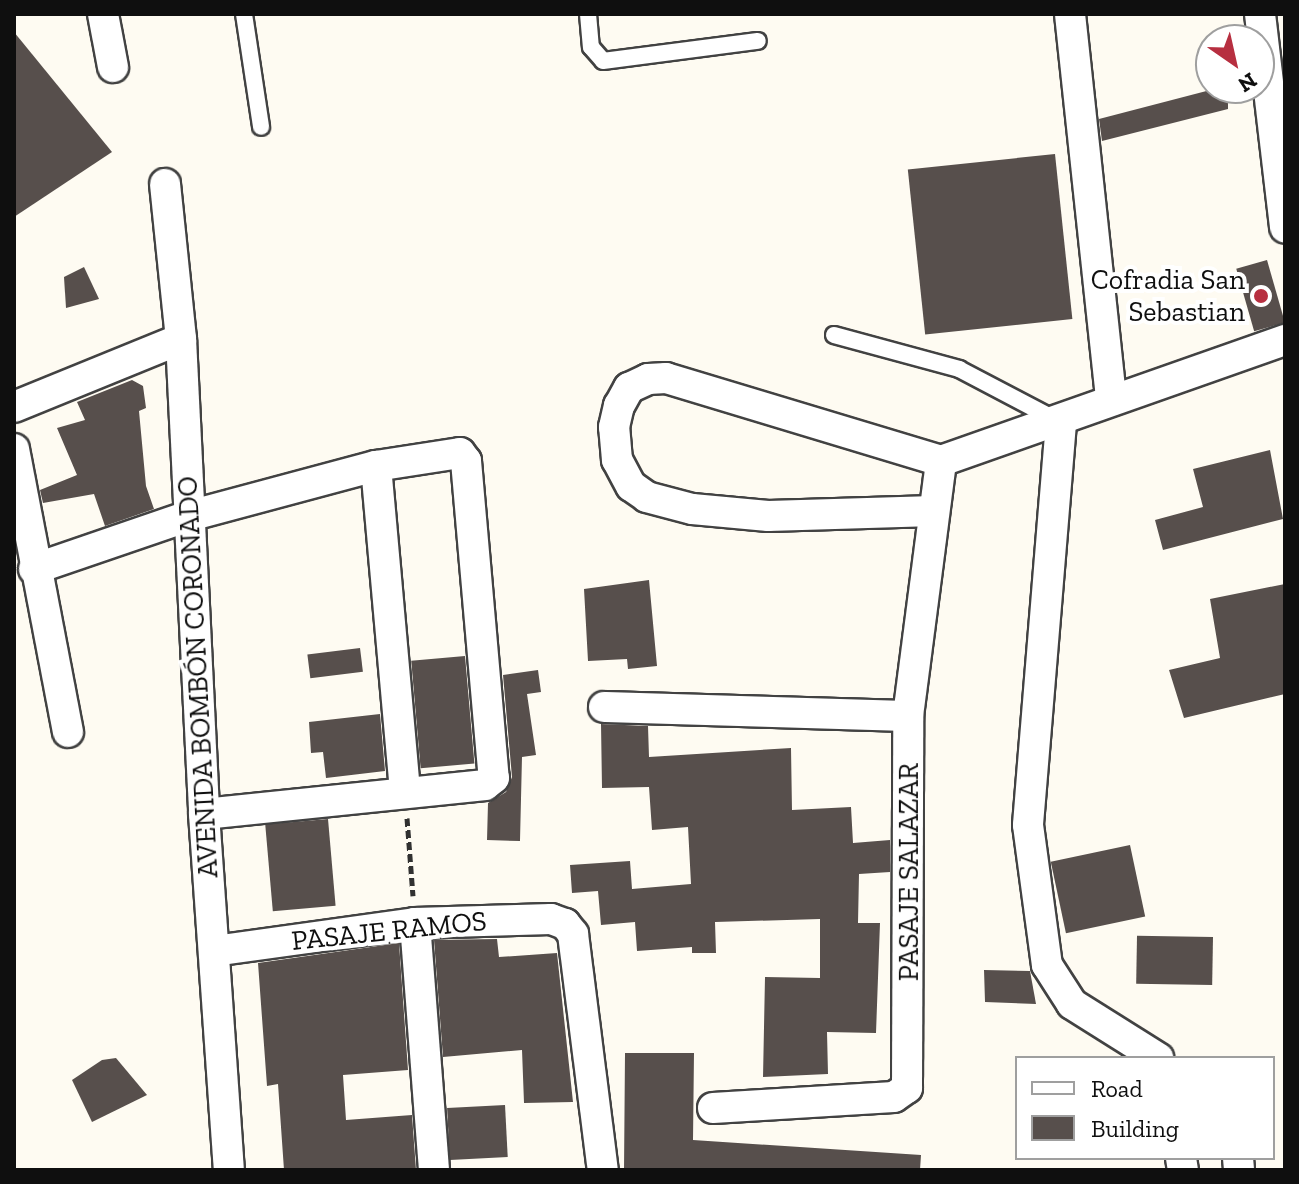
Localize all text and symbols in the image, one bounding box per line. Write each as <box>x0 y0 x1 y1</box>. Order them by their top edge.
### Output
north arrow <box>1195 24 1275 104</box>
text: N <box>1233 67 1262 99</box>
place label: Cofradia San Sebastian <box>1091 263 1245 329</box>
marker: Cofradia San Sebastian <box>1252 287 1270 305</box>
street label: AVENIDA BOMBÓN CORONADO <box>171 475 225 879</box>
street label: PASAJE SALAZAR <box>892 763 926 981</box>
street label: PASAJE RAMOS <box>290 904 488 958</box>
legend <box>1015 1056 1275 1160</box>
text: Road <box>1091 1074 1143 1103</box>
text: Building <box>1091 1114 1179 1143</box>

